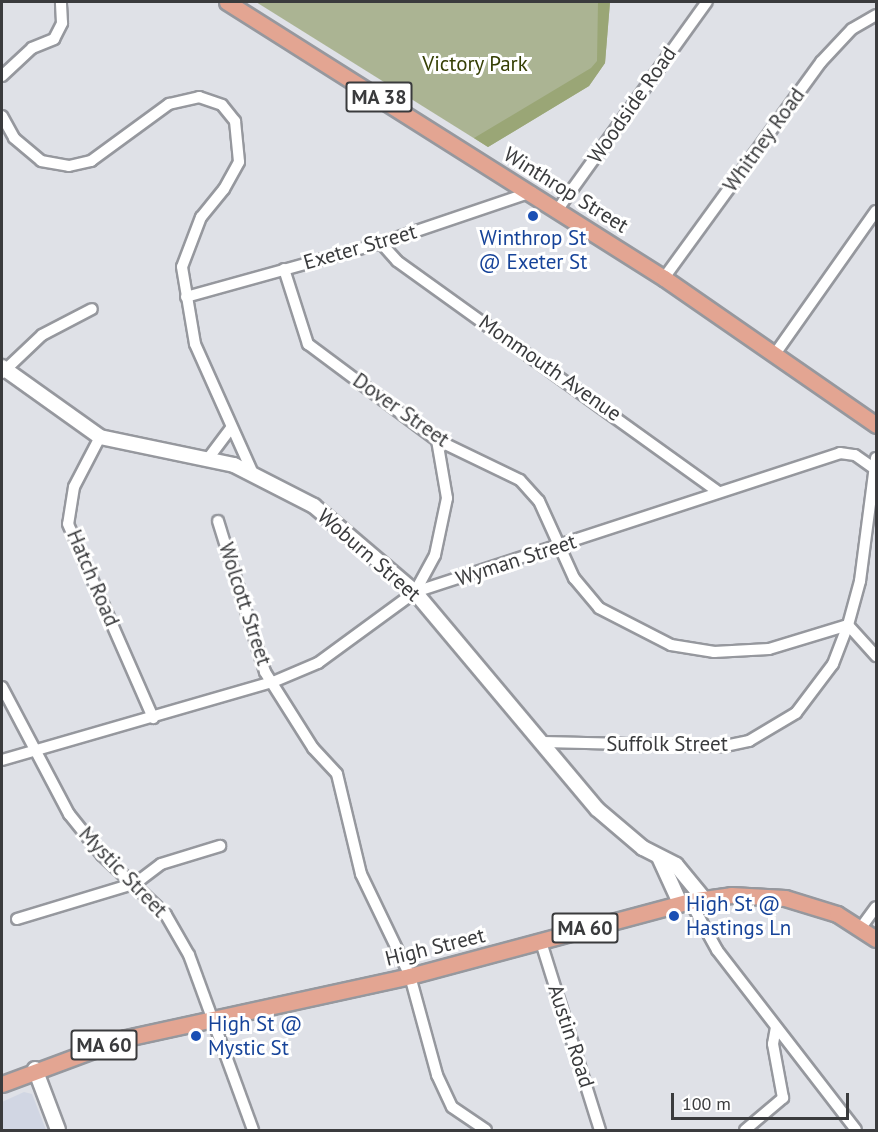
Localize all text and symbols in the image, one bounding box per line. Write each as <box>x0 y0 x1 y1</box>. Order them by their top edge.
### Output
street label: Woodside Road <box>582 42 682 168</box>
park label: Victory Park <box>422 51 528 77</box>
road number: MA 38 <box>344 80 413 114</box>
street label: Whitney Road <box>718 83 810 197</box>
street label: Winthrop Street <box>499 142 633 238</box>
marker: Winthrop St @ Exeter St <box>526 209 540 223</box>
street label: Exeter Street <box>301 219 419 275</box>
place label: Winthrop St @ Exeter St <box>479 225 587 275</box>
street label: Monmouth Avenue <box>474 309 626 427</box>
street label: Dover Street <box>348 368 454 452</box>
street label: Woburn Street <box>312 503 426 607</box>
street label: Hatch Road <box>61 526 125 630</box>
street label: Wyman Street <box>453 529 579 591</box>
street label: Wolcott Street <box>213 539 277 669</box>
street label: Suffolk Street <box>606 731 728 757</box>
street label: Mystic Street <box>73 821 173 923</box>
place label: High St @ Hastings Ln <box>686 891 791 941</box>
marker: High St @ Hastings Ln <box>667 909 681 923</box>
road number: MA 60 <box>550 911 620 945</box>
street label: High Street <box>383 922 487 972</box>
street label: Austin Road <box>543 981 599 1091</box>
place label: High St @ Mystic St <box>208 1011 302 1061</box>
road number: MA 60 <box>70 1028 138 1062</box>
marker: High St @ Mystic St <box>189 1029 203 1043</box>
scale bar <box>674 1081 852 1119</box>
text: 100 m <box>682 1092 731 1115</box>

